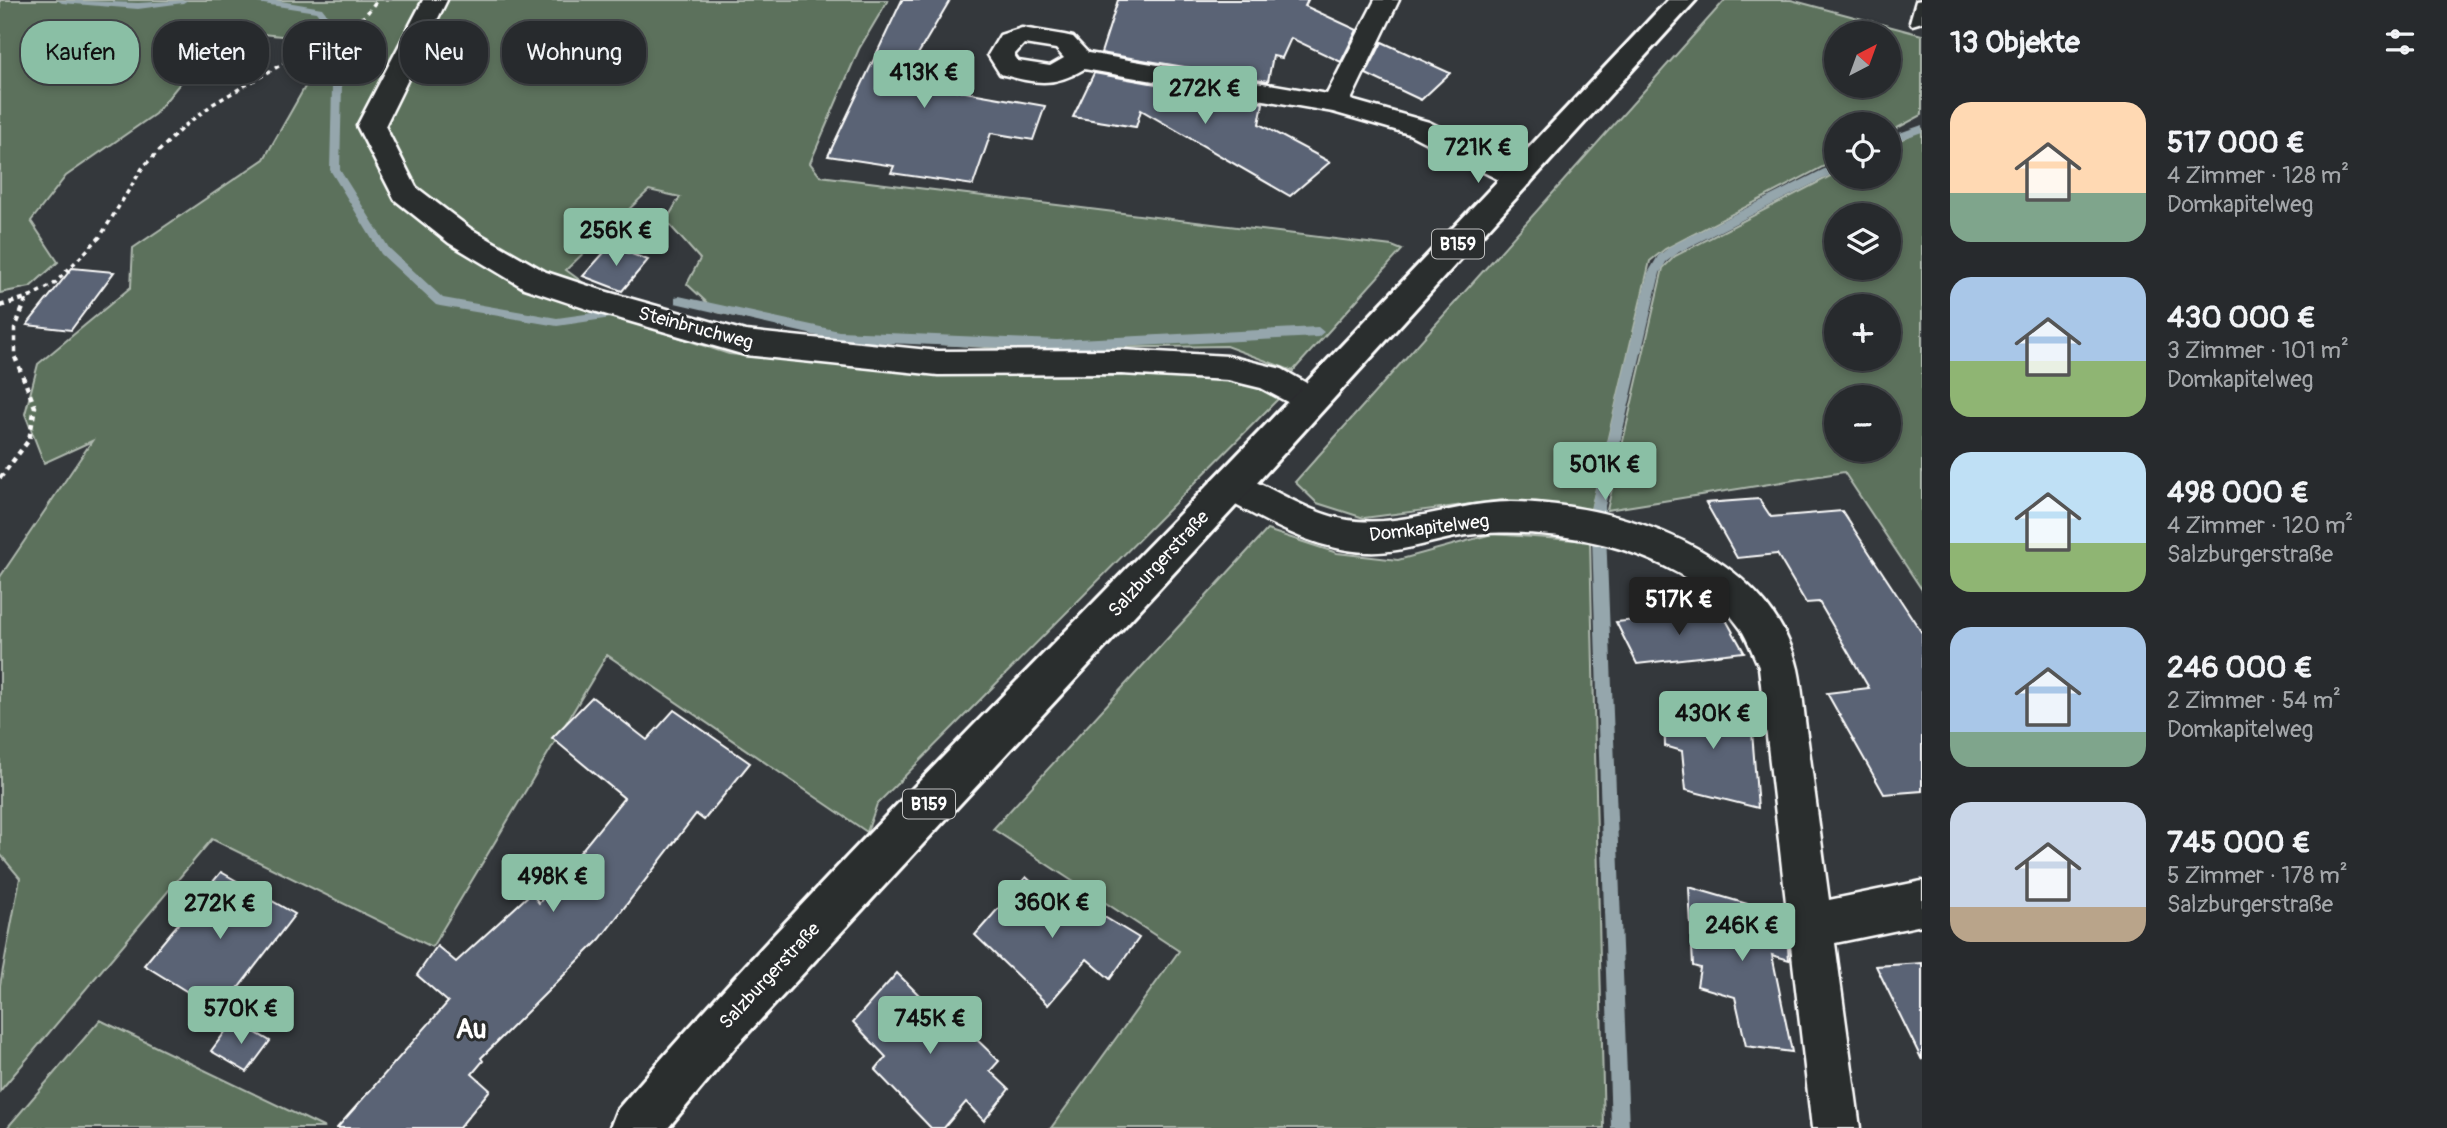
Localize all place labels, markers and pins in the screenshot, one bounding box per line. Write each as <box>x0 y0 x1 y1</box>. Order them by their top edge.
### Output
pin: 413K € <box>867 50 981 110</box>
pin: 272K € <box>1148 66 1262 126</box>
pin: 721K € <box>1421 125 1535 185</box>
pin: 256K € <box>559 208 673 268</box>
pin: 501K € <box>1548 442 1662 502</box>
pin: 517K € <box>1622 578 1736 637</box>
pin: 430K € <box>1656 692 1770 751</box>
pin: 498K € <box>496 855 610 914</box>
pin: 360K € <box>995 880 1109 940</box>
pin: 272K € <box>163 881 277 941</box>
pin: 246K € <box>1685 904 1799 963</box>
pin: 570K € <box>184 986 298 1046</box>
pin: 745K € <box>873 996 987 1056</box>

